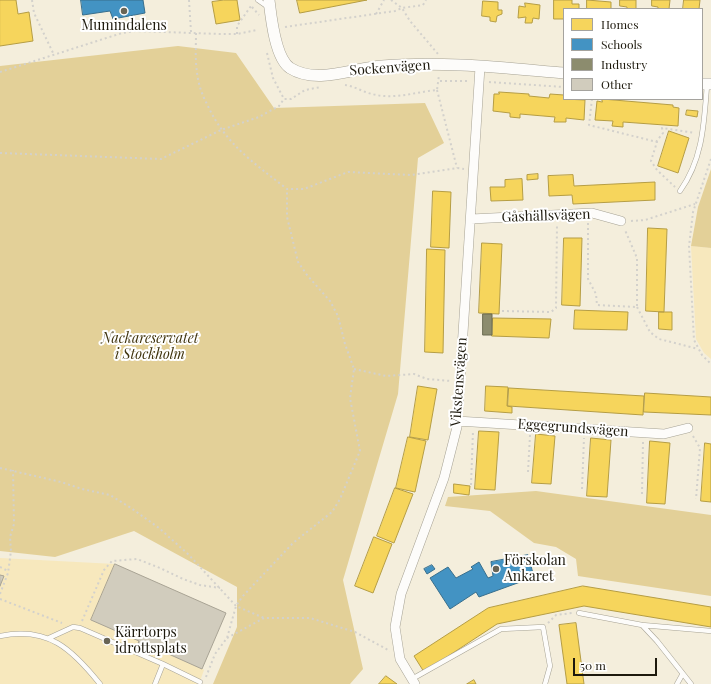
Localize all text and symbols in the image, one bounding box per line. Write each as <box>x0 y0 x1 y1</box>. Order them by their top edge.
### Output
marker: Mumindalens <box>119 6 129 16</box>
legend <box>563 8 703 100</box>
text: Homes <box>601 16 639 32</box>
place label: Mumindalens <box>81 18 167 34</box>
text: Schools <box>601 36 642 52</box>
text: Industry <box>601 56 647 72</box>
street label: Sockenvägen <box>349 57 431 79</box>
text: Other <box>601 76 633 92</box>
street label: Gåshällsvägen <box>501 206 591 226</box>
park label: Nackareservatet i Stockholm <box>101 331 199 364</box>
street label: Vikstensvägen <box>447 337 471 427</box>
street label: Eggegrundsvägen <box>517 416 629 440</box>
place label: Förskolan Ankaret <box>504 553 566 586</box>
marker: Förskolan Ankaret <box>491 564 501 574</box>
place label: Kärrtorps idrottsplats <box>115 625 187 658</box>
marker: Kärrtorps idrottsplats <box>102 636 112 646</box>
scale bar <box>575 650 659 676</box>
text: 50 m <box>580 657 606 673</box>

